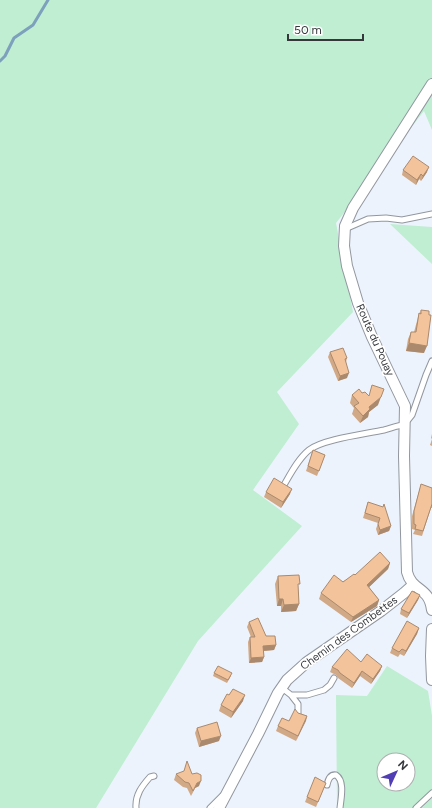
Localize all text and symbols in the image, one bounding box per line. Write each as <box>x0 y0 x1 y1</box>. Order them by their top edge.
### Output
scale bar <box>288 16 363 42</box>
text: 50 m <box>294 23 322 37</box>
street label: Route du Pouay <box>353 302 397 378</box>
street label: Chemin des Combettes <box>298 593 400 673</box>
north arrow <box>376 752 416 792</box>
text: N <box>395 758 410 773</box>

